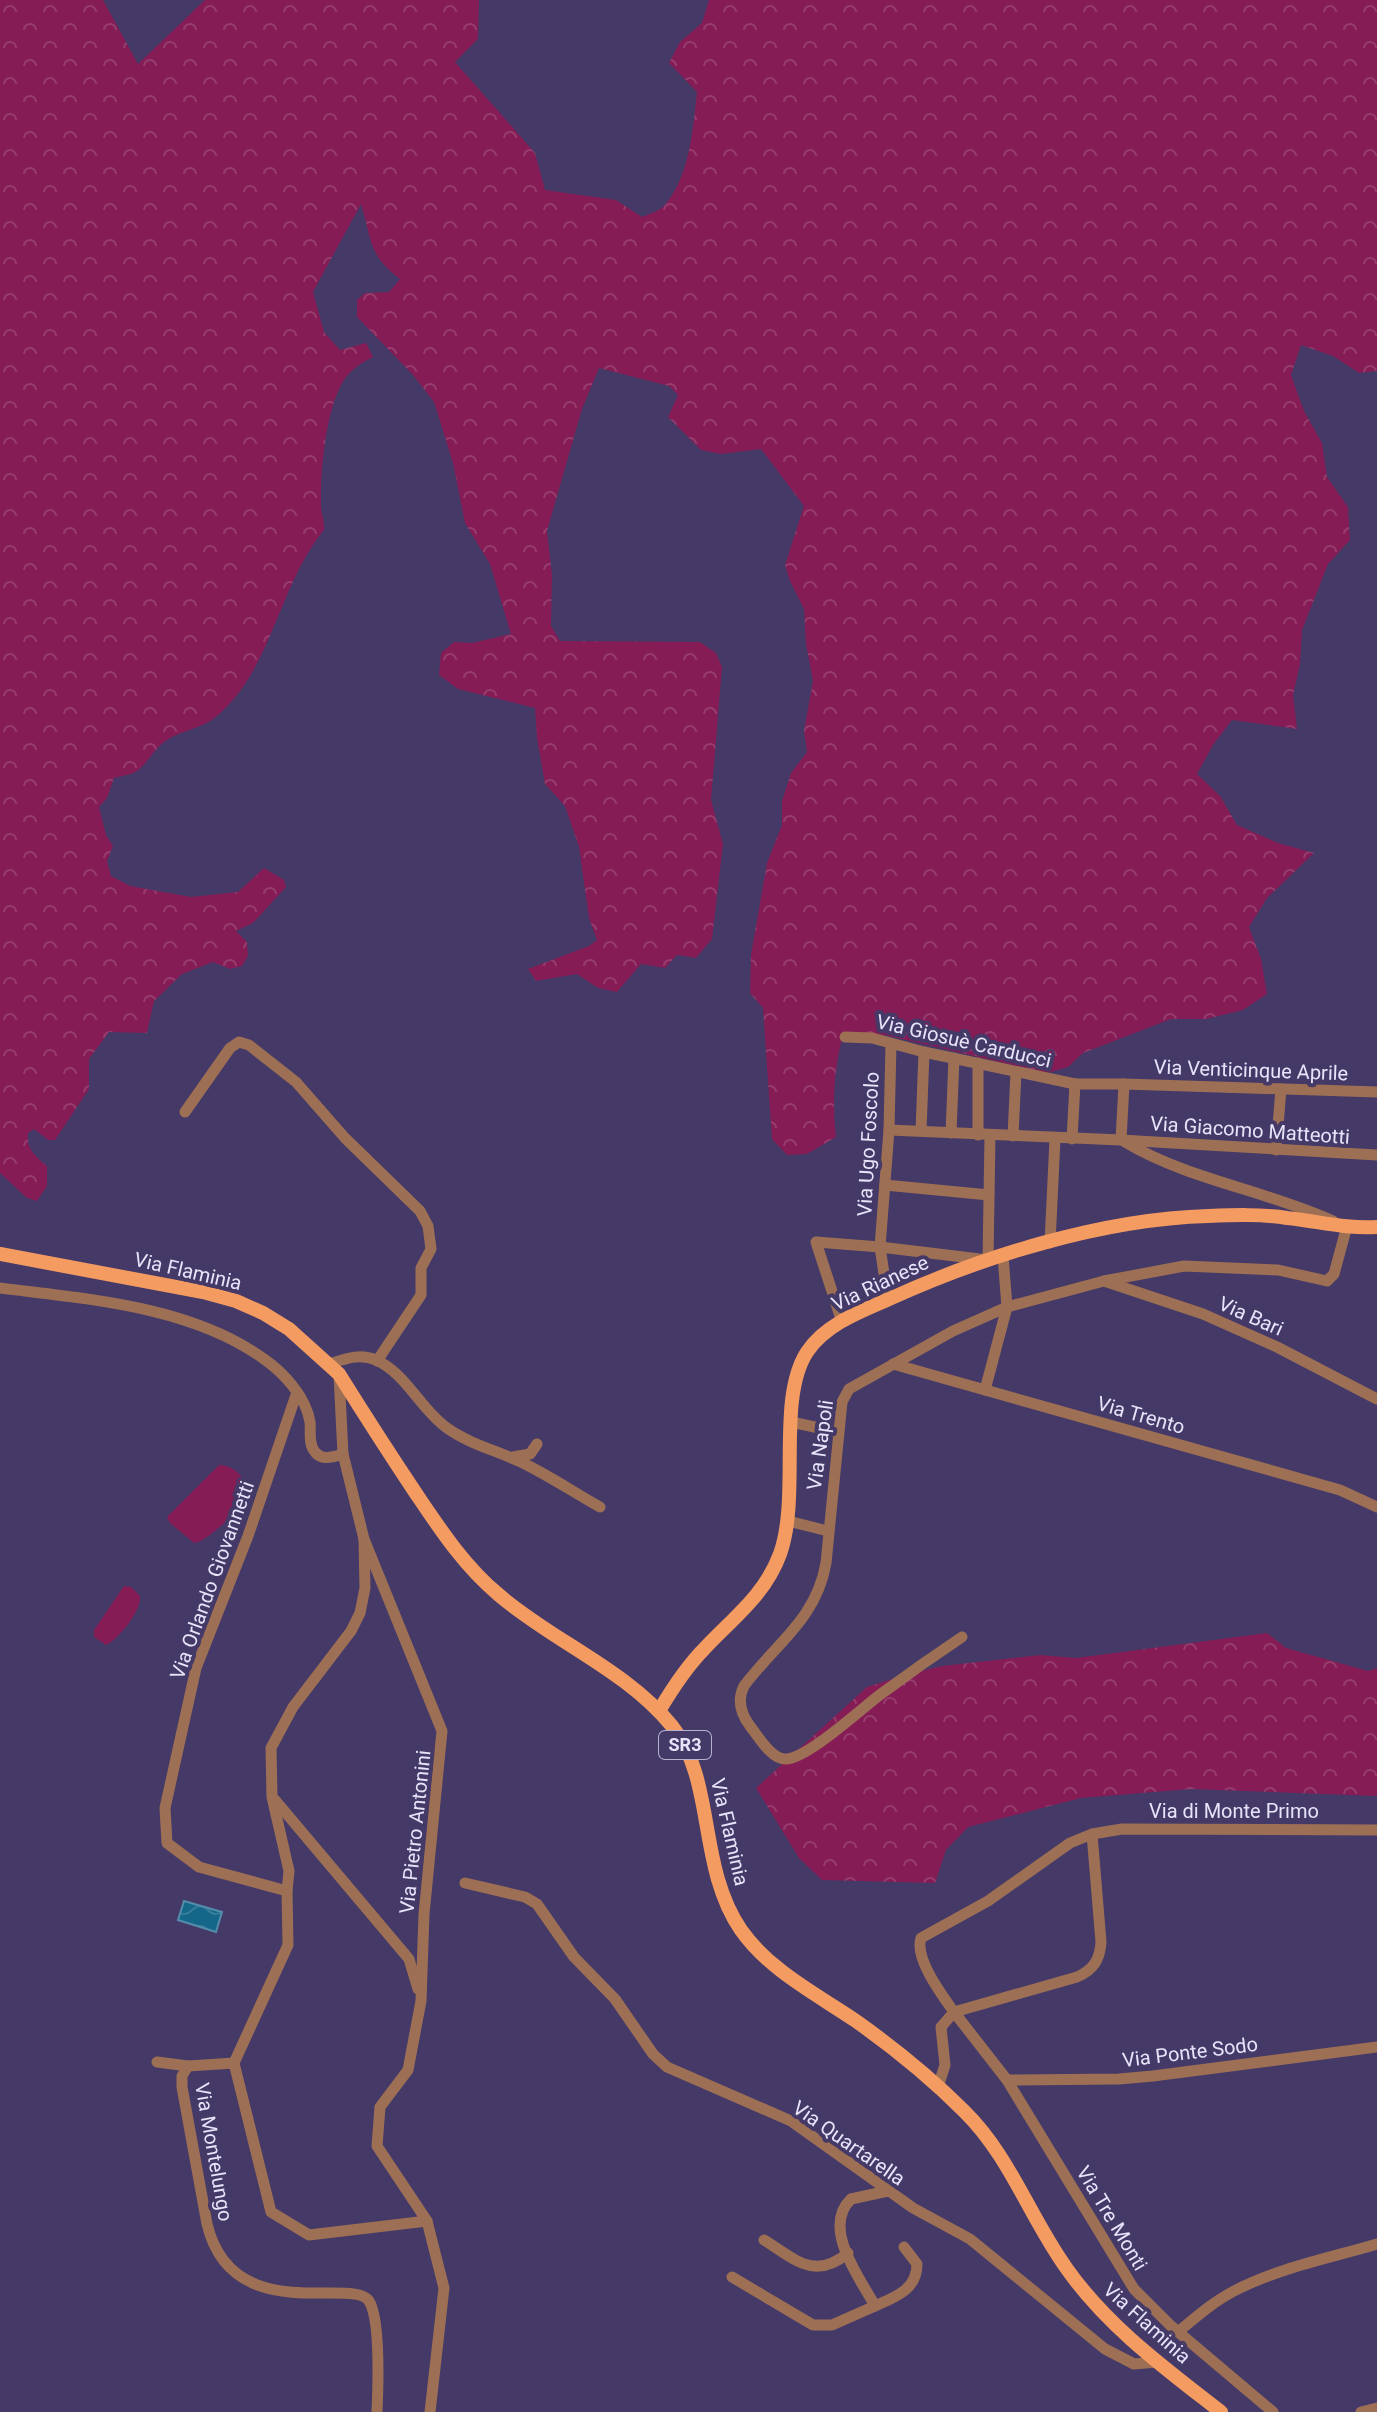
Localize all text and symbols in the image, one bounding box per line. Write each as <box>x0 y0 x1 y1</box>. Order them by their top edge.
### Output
street label: Via Giosuè Carducci <box>874 1009 1054 1073</box>
street label: Via Venticinque Aprile <box>1153 1055 1349 1085</box>
street label: Via Ugo Foscolo <box>852 1071 884 1217</box>
street label: Via Giacomo Matteotti <box>1149 1111 1351 1149</box>
street label: Via Flaminia <box>132 1247 244 1295</box>
street label: Via Rianese <box>828 1250 932 1316</box>
street label: Via Bari <box>1215 1291 1287 1341</box>
street label: Via Trento <box>1094 1391 1188 1439</box>
street label: Via Napoli <box>802 1398 838 1492</box>
street label: Via Orlando Giovannetti <box>165 1478 259 1682</box>
road number: SR3 <box>659 1731 711 1759</box>
street label: Via Pietro Antonini <box>394 1749 436 1915</box>
street label: Via Flaminia <box>706 1776 754 1888</box>
street label: Via di Monte Primo <box>1149 1799 1319 1823</box>
street label: Via Ponte Sodo <box>1121 2032 1259 2072</box>
street label: Via Montelungo <box>190 2081 238 2223</box>
street label: Via Quartarella <box>788 2095 910 2191</box>
street label: Via Tre Monti <box>1071 2161 1153 2275</box>
street label: Via Flaminia <box>1098 2277 1196 2369</box>

